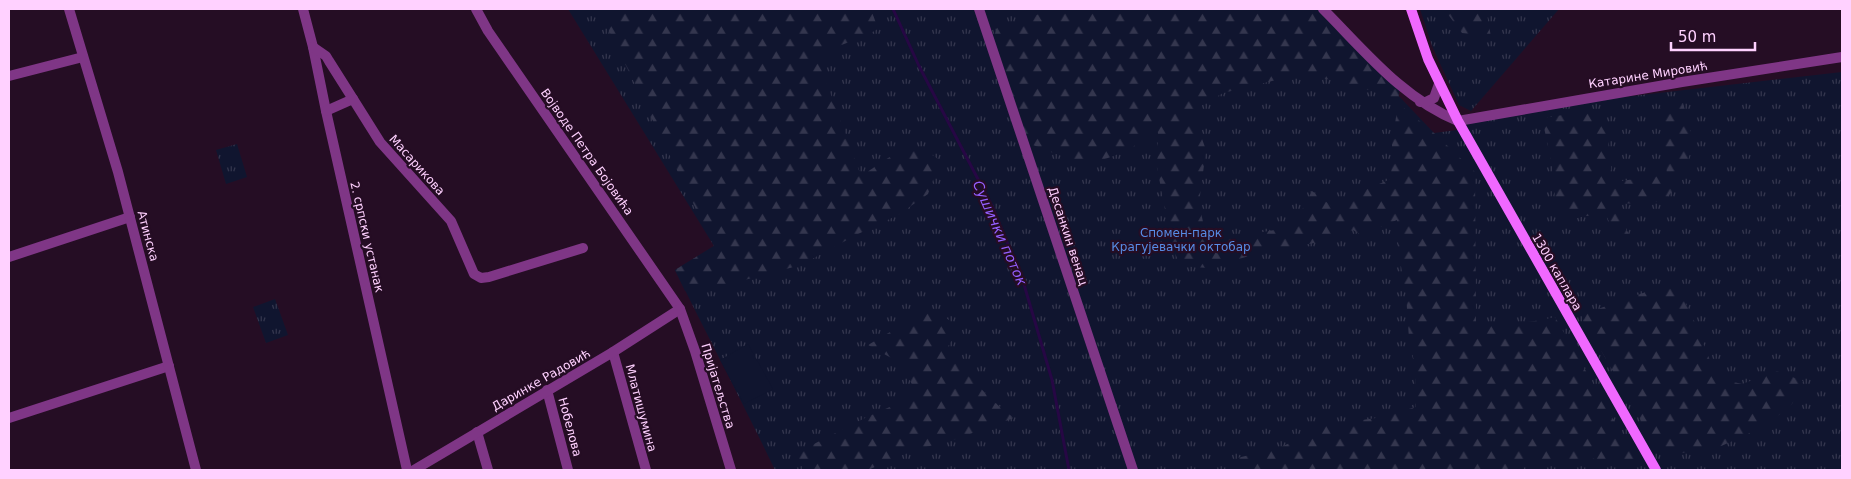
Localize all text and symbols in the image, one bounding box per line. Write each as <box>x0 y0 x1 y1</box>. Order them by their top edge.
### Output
scale bar <box>1671 20 1755 52</box>
text: 50 m <box>1678 28 1716 46</box>
street label: Катарине Мировић <box>1587 59 1709 91</box>
street label: Војводе Петра Бојовића <box>538 86 636 218</box>
street label: Масарикова <box>386 132 448 198</box>
water label: Сушички поток <box>970 178 1031 288</box>
street label: 2. српски устанак <box>347 180 387 294</box>
street label: Десанкин венац <box>1045 185 1091 287</box>
street label: Атинска <box>135 209 161 263</box>
park label: Спомен-парк Крагујевачки октобар <box>1111 226 1251 254</box>
street label: 1300 каплара <box>1529 231 1585 313</box>
street label: Пријатељства <box>698 342 738 430</box>
street label: Даринке Радовић <box>489 346 593 414</box>
street label: Млатишумина <box>623 363 659 453</box>
street label: Нобелова <box>555 396 585 458</box>

